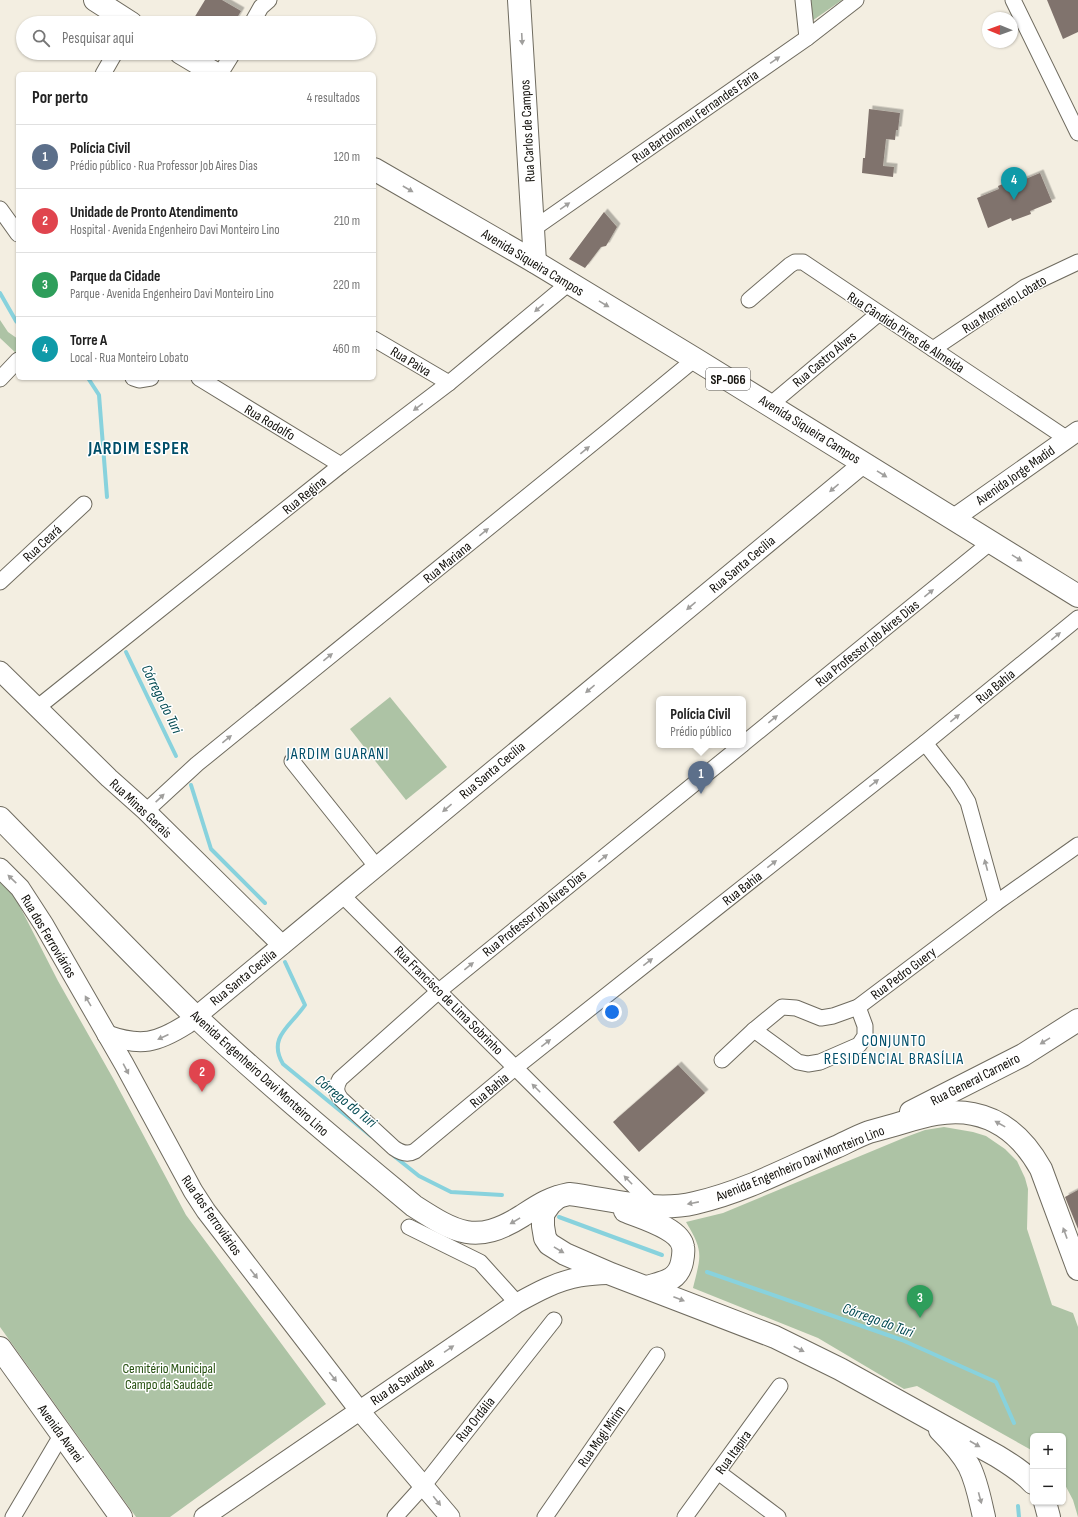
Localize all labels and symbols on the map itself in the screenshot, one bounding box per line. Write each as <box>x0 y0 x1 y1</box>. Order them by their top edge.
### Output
north arrow <box>982 12 1018 48</box>
one-way arrow <box>518 33 525 45</box>
one-way arrow <box>770 56 780 64</box>
street label: Rua Bartolomeu Fernandes Faria <box>629 66 762 166</box>
street label: Rua Carlos de Campos <box>516 79 539 183</box>
pin: 4 <box>1001 167 1027 200</box>
one-way arrow <box>402 185 414 192</box>
one-way arrow <box>560 202 570 210</box>
street label: Avenida Siqueira Campos <box>478 225 587 300</box>
street label: Rua Monteiro Lobato <box>959 272 1050 337</box>
street label: Rua Cândido Pires de Almeida <box>844 288 968 377</box>
one-way arrow <box>599 300 609 308</box>
one-way arrow <box>534 303 545 312</box>
street label: Rua Castro Alves <box>789 328 860 391</box>
street label: Rua Paiva <box>387 343 434 380</box>
road number: SP-066 <box>706 368 750 390</box>
street label: Avenida Siqueira Campos <box>755 391 864 467</box>
street label: Rua Rodolfo <box>241 401 298 444</box>
one-way arrow <box>412 403 423 411</box>
district label: JARDIM ESPER <box>87 438 190 459</box>
street label: Avenida Jorge Madid <box>972 442 1058 509</box>
one-way arrow <box>579 445 590 454</box>
one-way arrow <box>876 471 888 478</box>
street label: Rua Regina <box>279 473 330 518</box>
one-way arrow <box>829 483 839 492</box>
street label: Rua Ceará <box>19 521 65 566</box>
one-way arrow <box>478 527 489 536</box>
street label: Rua Santa Cecília <box>706 532 779 597</box>
street label: Rua Mariana <box>420 538 475 587</box>
one-way arrow <box>1012 554 1022 562</box>
one-way arrow <box>923 589 934 598</box>
street label: Rua Professor Job Aires Dias <box>812 596 923 690</box>
one-way arrow <box>685 602 696 611</box>
one-way arrow <box>1050 632 1061 641</box>
one-way arrow <box>323 653 334 662</box>
water label: Córrego do Turi <box>137 662 187 738</box>
street label: Rua Bahia <box>972 665 1018 707</box>
one-way arrow <box>585 685 596 694</box>
one-way arrow <box>950 714 961 723</box>
one-way arrow <box>768 715 779 724</box>
one-way arrow <box>222 735 233 744</box>
street label: Rua Santa Cecília <box>456 738 529 803</box>
district label: JARDIM GUARANI <box>286 745 389 764</box>
pin: 1 <box>688 761 714 794</box>
street label: Rua Minas Gerais <box>106 775 175 842</box>
one-way arrow <box>869 779 879 788</box>
one-way arrow <box>155 793 165 803</box>
one-way arrow <box>442 803 452 812</box>
one-way arrow <box>597 853 608 862</box>
one-way arrow <box>983 859 989 871</box>
one-way arrow <box>767 860 778 868</box>
street label: Rua Professor Job Aires Dias <box>479 866 590 960</box>
street label: Rua Bahia <box>719 868 766 909</box>
one-way arrow <box>7 875 17 884</box>
street label: Rua dos Ferroviários <box>17 892 80 981</box>
street label: Rua Francisco de Lima Sobrinho <box>391 942 507 1059</box>
street label: Rua Pedro Guery <box>867 943 940 1003</box>
street label: Rua Santa Cecília <box>207 945 280 1009</box>
one-way arrow <box>643 958 654 967</box>
one-way arrow <box>464 962 475 971</box>
one-way arrow <box>84 996 91 1007</box>
your location <box>602 1002 622 1022</box>
street label: Avenida Engenheiro Davi Monteiro Lino <box>186 1006 332 1140</box>
district label: CONJUNTO RESIDENCIAL BRASÍLIA <box>824 1032 964 1069</box>
one-way arrow <box>158 1034 169 1040</box>
one-way arrow <box>541 1038 552 1047</box>
one-way arrow <box>1039 1038 1051 1045</box>
street label: Rua General Carneiro <box>928 1050 1023 1109</box>
pin: 2 <box>189 1059 215 1092</box>
one-way arrow <box>123 1063 130 1075</box>
street label: Rua Bahia <box>466 1069 512 1112</box>
water label: Córrego do Turi <box>311 1071 382 1133</box>
one-way arrow <box>531 1083 541 1093</box>
one-way arrow <box>994 1121 1006 1128</box>
street label: Avenida Engenheiro Davi Monteiro Lino <box>713 1122 887 1205</box>
street label: Rua dos Ferroviários <box>178 1172 246 1259</box>
one-way arrow <box>624 1175 633 1185</box>
one-way arrow <box>687 1201 699 1207</box>
one-way arrow <box>509 1217 521 1224</box>
one-way arrow <box>1061 1226 1067 1238</box>
one-way arrow <box>553 1247 565 1254</box>
one-way arrow <box>250 1268 258 1279</box>
pin: 3 <box>907 1285 933 1318</box>
one-way arrow <box>674 1297 686 1303</box>
water label: Córrego do Turi <box>840 1299 917 1343</box>
one-way arrow <box>444 1345 454 1353</box>
one-way arrow <box>794 1346 805 1352</box>
street label: Rua da Saudade <box>367 1354 437 1409</box>
park label: Cemitério Municipal Campo da Saudade <box>122 1360 216 1393</box>
one-way arrow <box>329 1371 338 1382</box>
street label: Rua Ordália <box>452 1393 499 1445</box>
street label: Avenida Avarei <box>33 1400 87 1465</box>
street label: Rua Mogi Mirim <box>574 1402 629 1470</box>
street label: Rua Itapira <box>712 1427 755 1477</box>
one-way arrow <box>969 1440 981 1447</box>
one-way arrow <box>977 1492 983 1504</box>
one-way arrow <box>432 1495 441 1506</box>

